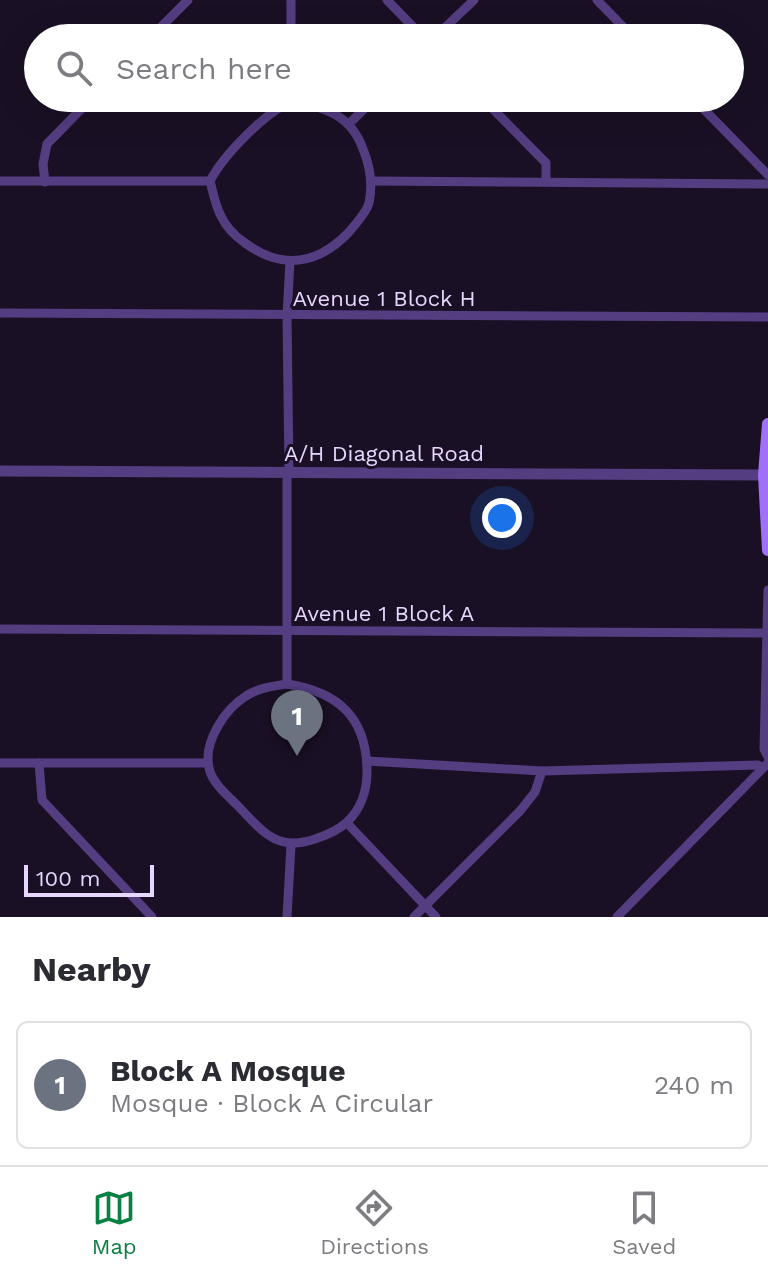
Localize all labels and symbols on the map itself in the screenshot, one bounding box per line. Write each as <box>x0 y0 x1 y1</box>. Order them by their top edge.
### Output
street label: Avenue 1 Block H <box>292 286 476 311</box>
street label: A/H Diagonal Road <box>284 441 484 466</box>
your location <box>482 498 522 538</box>
street label: Avenue 1 Block A <box>294 601 474 626</box>
pin: 1 <box>271 690 323 756</box>
scale bar <box>24 861 154 897</box>

